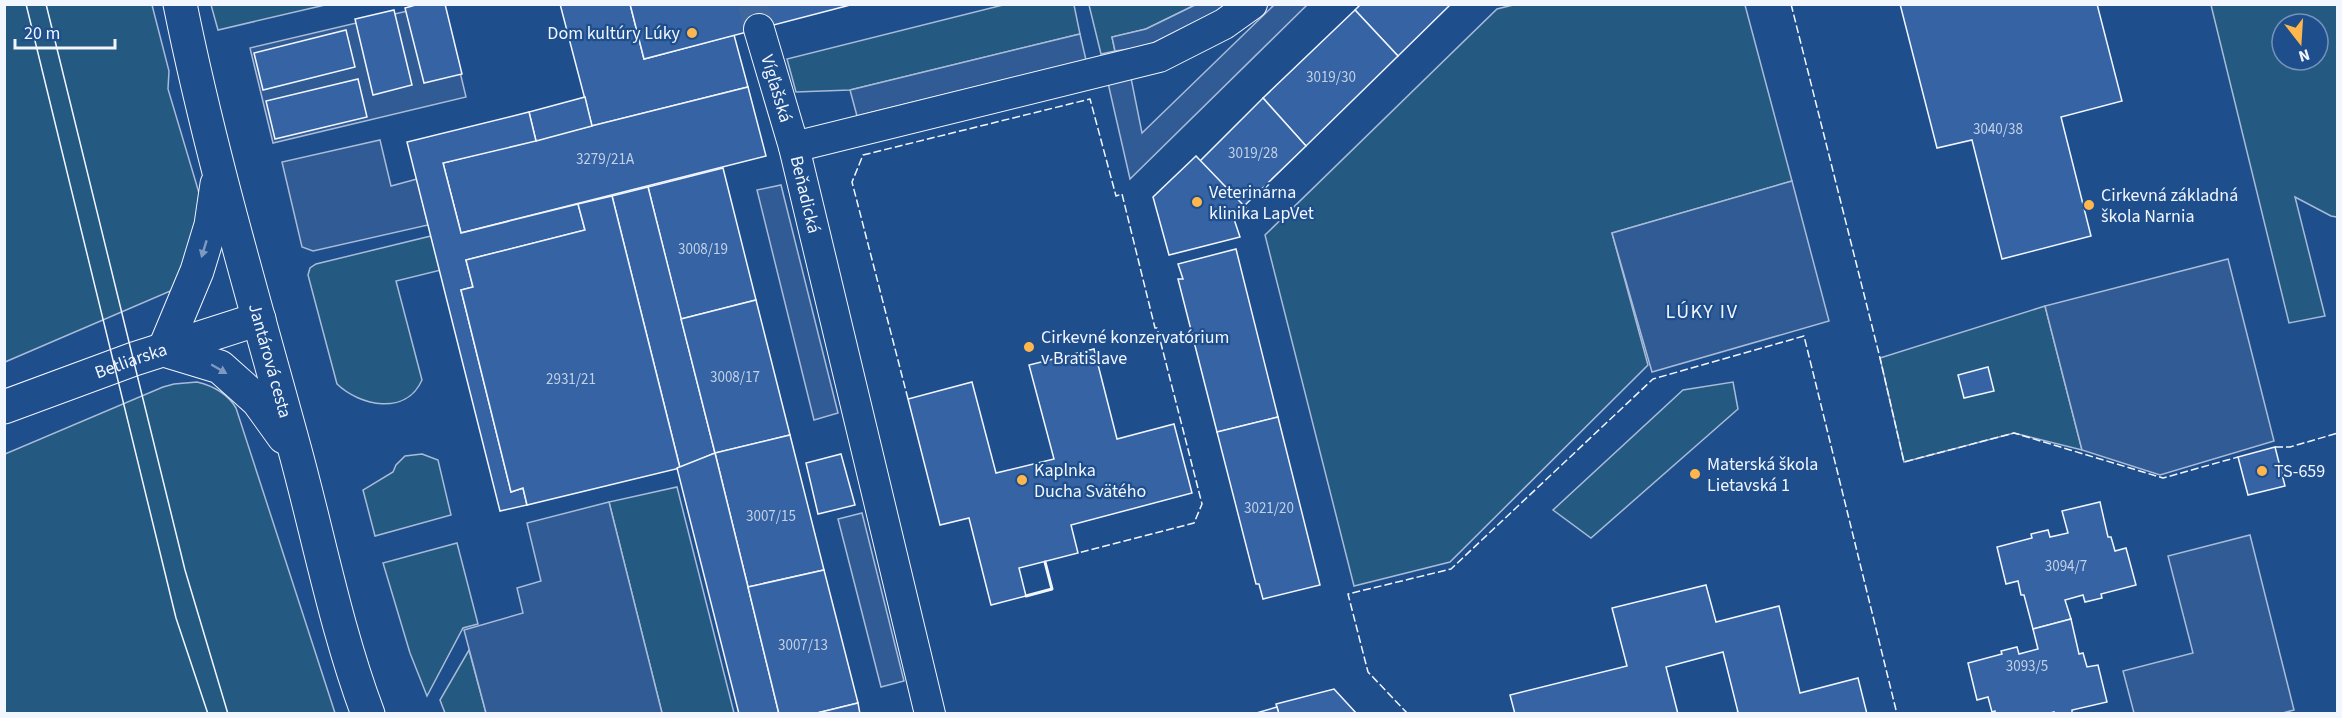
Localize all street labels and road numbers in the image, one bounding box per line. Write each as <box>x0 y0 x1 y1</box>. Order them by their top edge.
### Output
street label: Vígľašská <box>754 52 798 125</box>
street label: Beňadická <box>784 153 826 236</box>
street label: Jantárová cesta <box>242 301 298 421</box>
street label: Betliarska <box>91 337 170 385</box>

